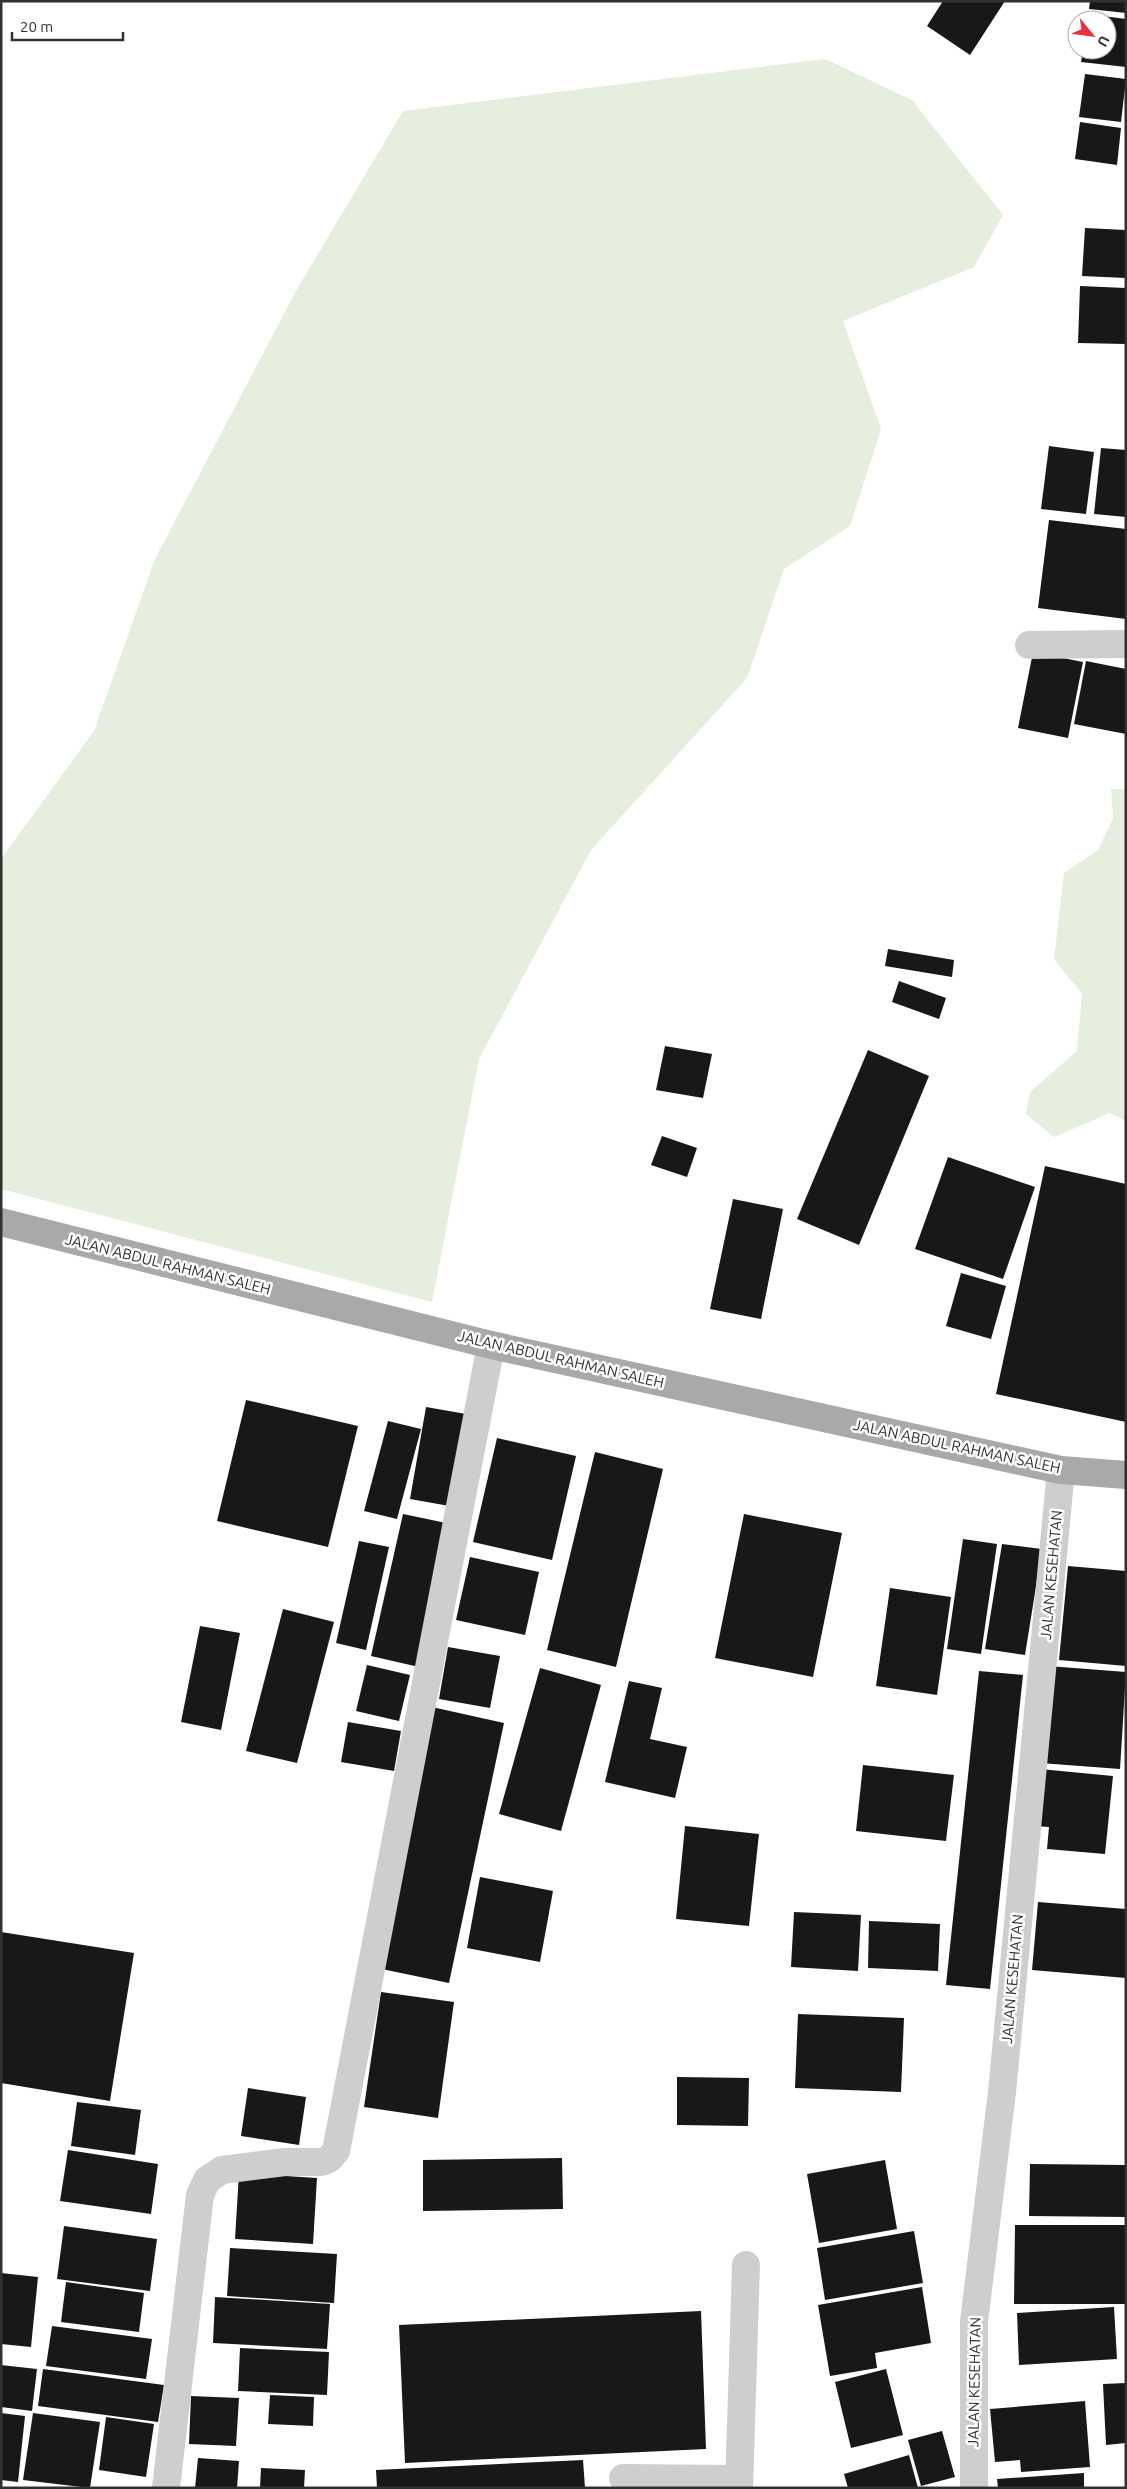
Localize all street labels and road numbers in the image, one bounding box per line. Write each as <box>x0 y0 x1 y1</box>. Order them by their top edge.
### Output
street label: JALAN ABDUL RAHMAN SALEH <box>63 1230 273 1298</box>
street label: JALAN ABDUL RAHMAN SALEH <box>456 1327 666 1391</box>
street label: JALAN ABDUL RAHMAN SALEH <box>852 1416 1062 1476</box>
street label: JALAN KESEHATAN <box>1037 1509 1065 1641</box>
street label: JALAN KESEHATAN <box>998 1913 1026 2045</box>
street label: JALAN KESEHATAN <box>964 2317 984 2447</box>

